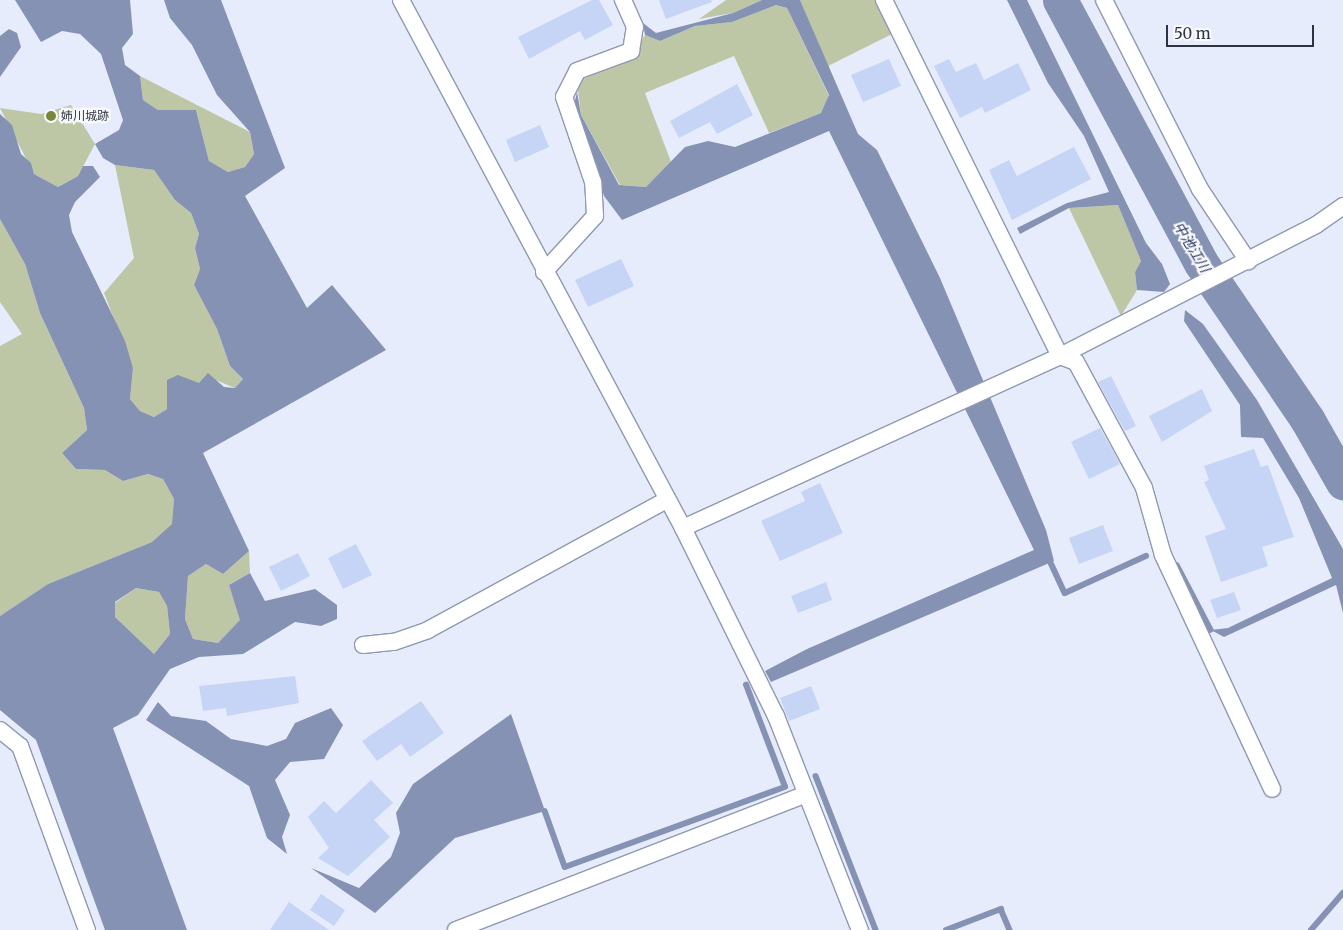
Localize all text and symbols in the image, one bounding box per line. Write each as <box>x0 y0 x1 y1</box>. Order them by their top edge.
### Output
scale bar <box>1168 15 1316 47</box>
text: 50 m <box>1174 24 1211 43</box>
place label: 姉川城跡 <box>61 109 109 123</box>
marker: 姉川城跡 <box>45 110 57 122</box>
water label: 中池江川 <box>1170 219 1214 275</box>

